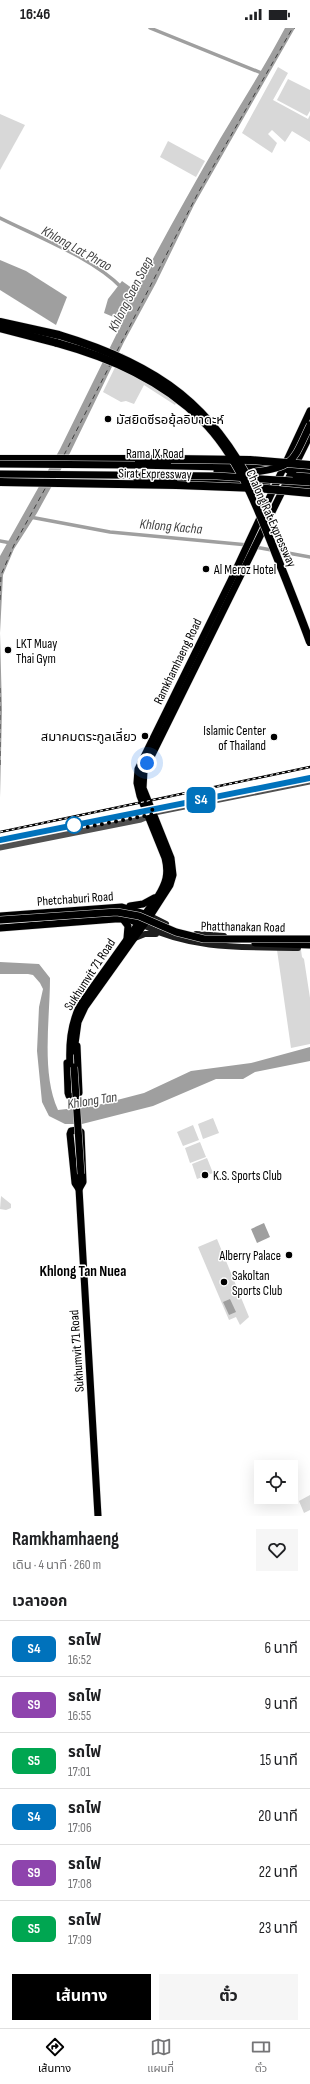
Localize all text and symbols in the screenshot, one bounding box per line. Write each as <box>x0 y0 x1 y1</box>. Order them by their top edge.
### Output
text: 16:46 <box>20 5 50 24</box>
water label: Khlong Lat Phrao <box>39 222 115 275</box>
water label: Khlong Saen Saep <box>104 254 157 335</box>
place label: มัสยิดซีรอยุ้ลอิบาดะห์ <box>116 412 224 428</box>
marker: มัสยิดซีรอยุ้ลอิบาดะห์ <box>103 414 113 424</box>
street label: Rama IX Road <box>126 446 184 462</box>
street label: Sirat Expressway <box>118 465 192 483</box>
street label: Chalong Rat Expressway <box>242 467 300 570</box>
water label: Khlong Kacha <box>139 515 203 538</box>
place label: Al Meroz Hotel <box>213 562 276 578</box>
marker: Al Meroz Hotel <box>201 564 211 574</box>
street label: Ramkhamhaeng Road <box>150 616 206 707</box>
place label: LKT Muay Thai Gym <box>16 636 57 667</box>
marker: LKT Muay Thai Gym <box>3 645 13 655</box>
place label: Islamic Center of Thailand <box>203 723 266 754</box>
place label: สมาคมตระกูลเลี่ยว <box>41 727 137 745</box>
marker: สมาคมตระกูลเลี่ยว <box>140 731 150 741</box>
marker: Islamic Center of Thailand <box>269 732 279 742</box>
your location <box>137 753 157 773</box>
line badge: S4 <box>183 787 219 813</box>
text: S4 <box>194 791 208 808</box>
unlabelled marker <box>65 816 83 834</box>
street label: Phetchaburi Road <box>36 888 114 910</box>
street label: Phatthanakan Road <box>201 918 285 936</box>
street label: Sukhumvit 71 Road <box>61 936 119 1013</box>
water label: Khlong Tan <box>66 1088 118 1113</box>
place label: K.S. Sports Club <box>213 1168 282 1184</box>
marker: K.S. Sports Club <box>200 1170 210 1180</box>
place label: Alberry Palace <box>218 1248 281 1264</box>
marker: Alberry Palace <box>284 1250 294 1260</box>
district label: Khlong Tan Nuea <box>40 1262 126 1281</box>
place label: Sakoltan Sports Club <box>232 1268 282 1299</box>
marker: Sakoltan Sports Club <box>219 1277 229 1287</box>
street label: Sukhumvit 71 Road <box>66 1309 88 1393</box>
map controls <box>254 1460 298 1504</box>
button: locate <box>254 1460 298 1504</box>
text: Ramkhamhaeng <box>12 1528 119 1551</box>
button: heart <box>256 1529 298 1571</box>
text: เดิน · 4 นาที · 260 m <box>12 1557 101 1573</box>
text: เวลาออก <box>12 1592 67 1611</box>
text: รถไฟ <box>68 1631 101 1650</box>
text: 6 นาที <box>265 1639 298 1658</box>
text: S4 <box>27 1640 41 1657</box>
text: 16:52 <box>68 1652 91 1668</box>
text: รถไฟ <box>68 1687 101 1706</box>
text: 9 นาที <box>265 1695 298 1714</box>
text: S9 <box>28 1696 40 1713</box>
text: 16:55 <box>68 1708 91 1724</box>
text: รถไฟ <box>68 1743 101 1762</box>
text: 15 นาที <box>260 1751 298 1770</box>
text: S5 <box>28 1752 40 1769</box>
text: 17:01 <box>68 1764 90 1780</box>
text: รถไฟ <box>68 1799 101 1818</box>
text: 20 นาที <box>258 1807 298 1826</box>
text: S4 <box>27 1808 41 1825</box>
text: 17:06 <box>68 1820 92 1836</box>
text: รถไฟ <box>68 1855 101 1874</box>
text: 22 นาที <box>259 1863 298 1882</box>
text: S9 <box>28 1864 40 1881</box>
text: 17:08 <box>68 1876 92 1892</box>
text: รถไฟ <box>68 1911 101 1930</box>
text: 23 นาที <box>259 1919 298 1938</box>
text: S5 <box>28 1920 40 1937</box>
text: 17:09 <box>68 1932 92 1948</box>
button: เส้นทาง <box>12 1974 151 2020</box>
button: ตั๋ว <box>159 1974 298 2020</box>
tab: เส้นทาง <box>38 2036 71 2077</box>
tab: แผนที่ <box>147 2036 174 2077</box>
tab: ตั๋ว <box>250 2036 272 2077</box>

